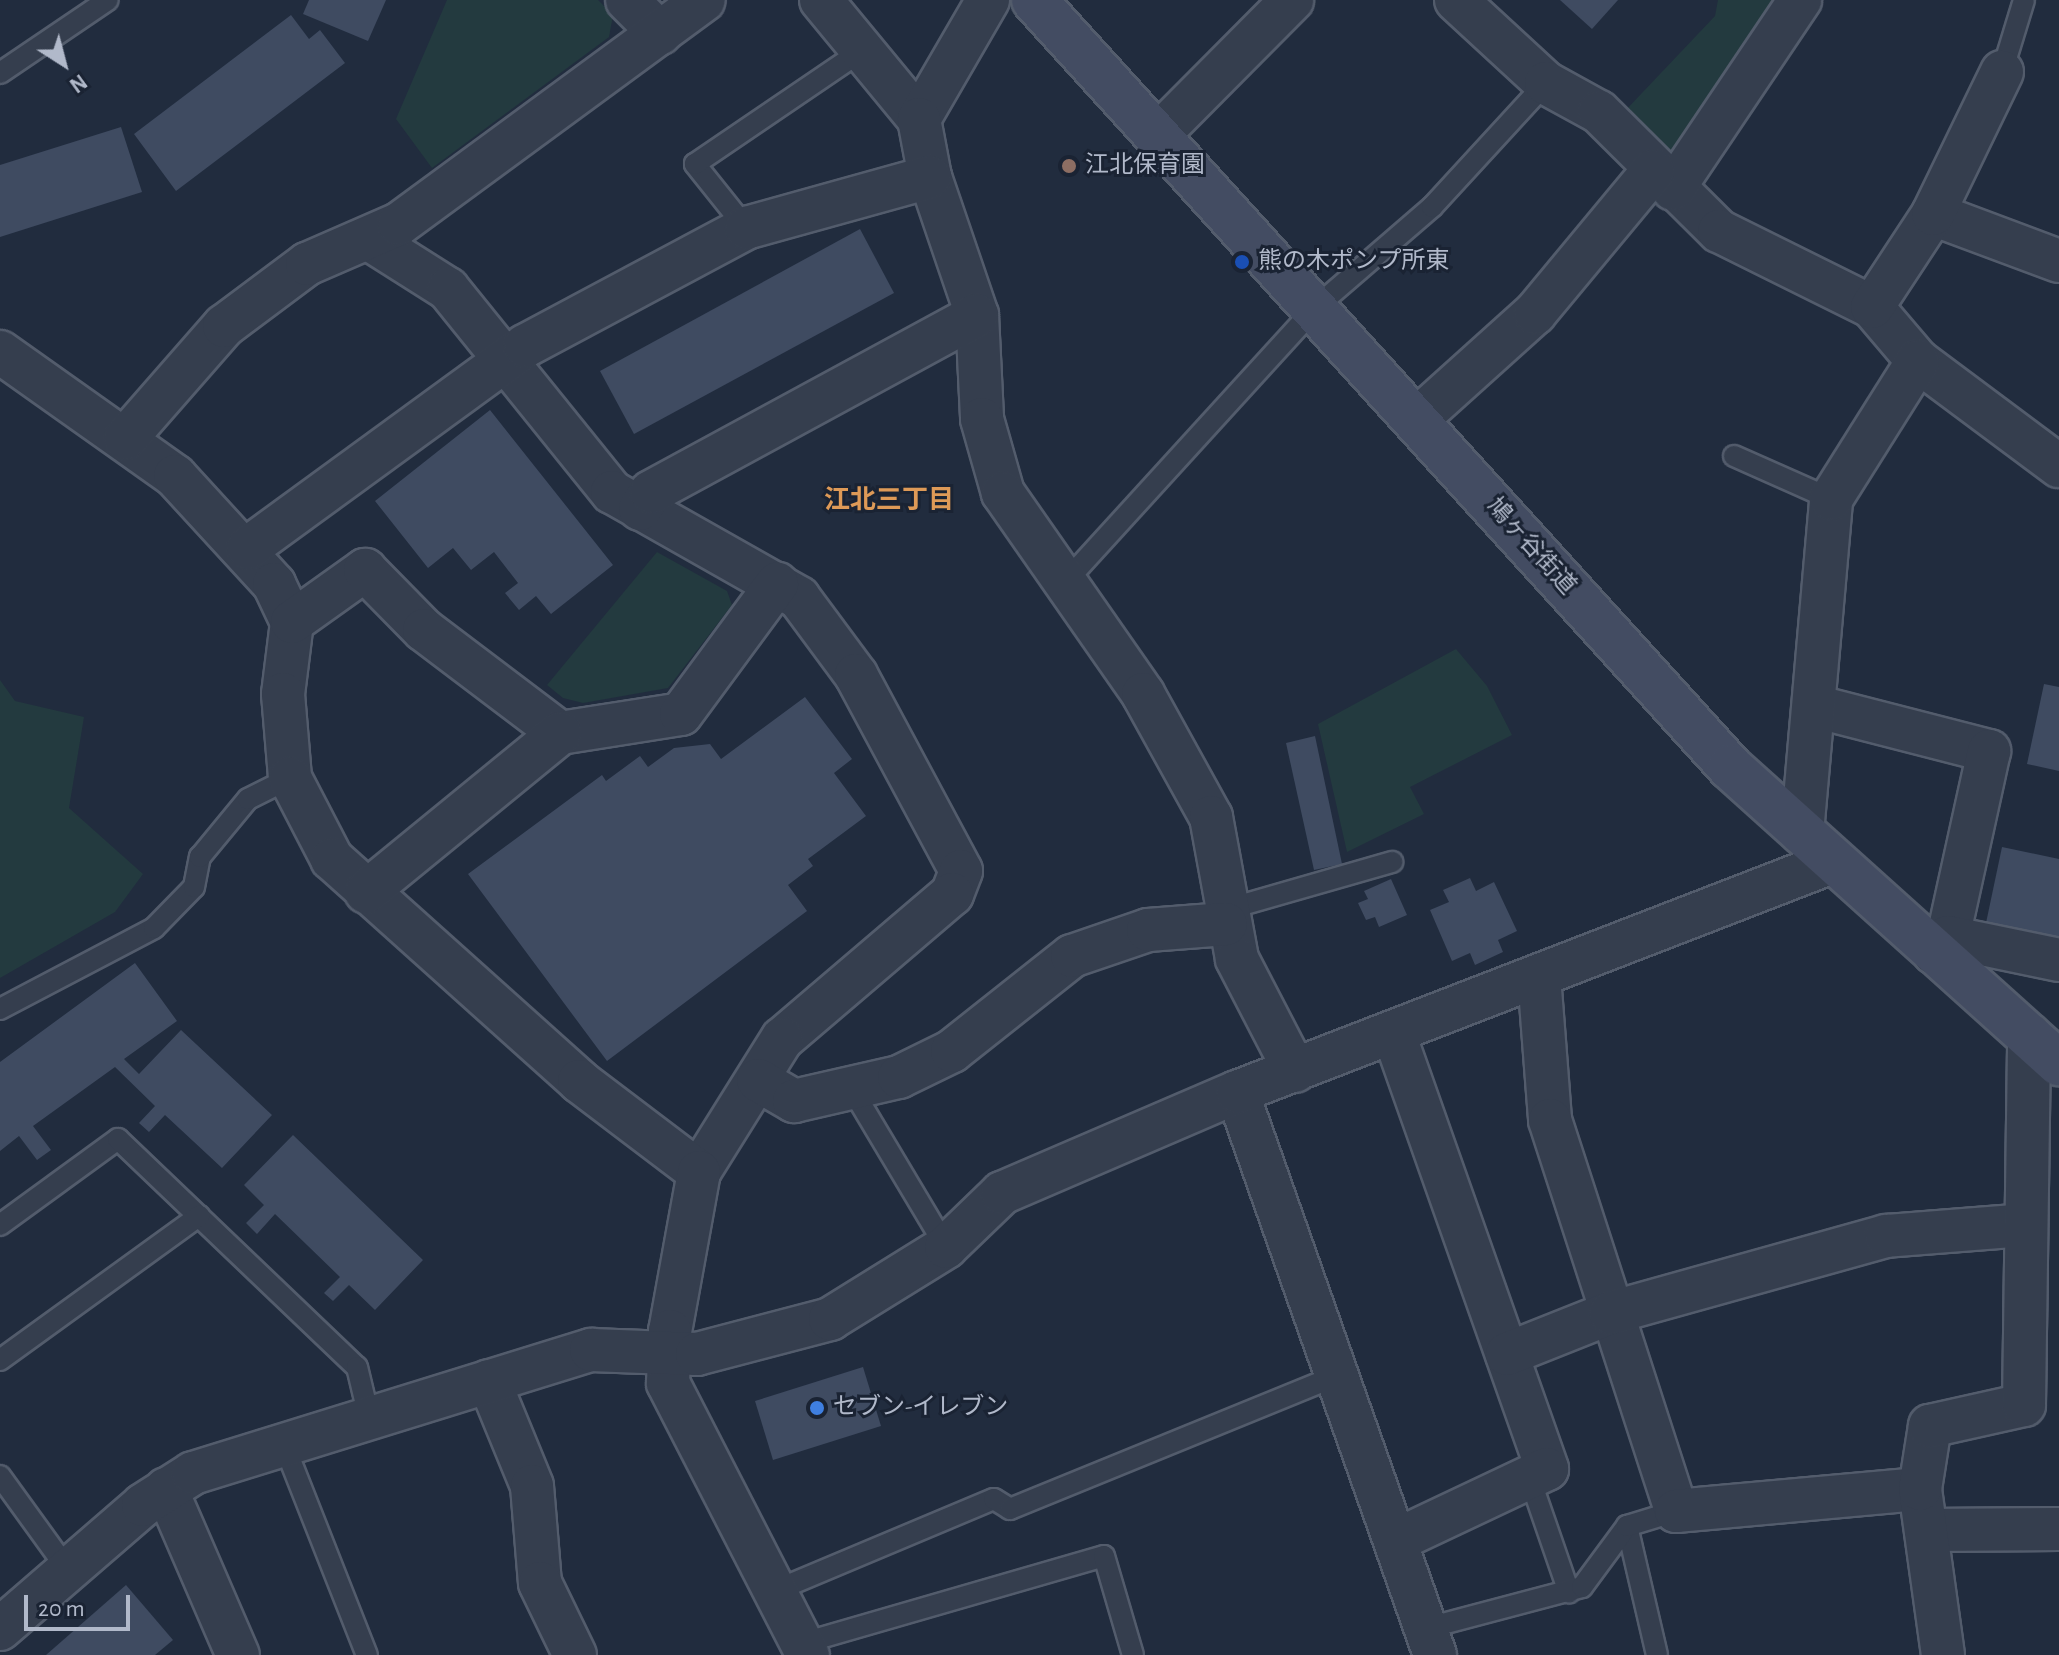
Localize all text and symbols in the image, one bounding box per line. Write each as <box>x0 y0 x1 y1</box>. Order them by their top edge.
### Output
north arrow <box>24 24 104 104</box>
text: N <box>65 70 91 97</box>
place label: 江北保育園 <box>1085 152 1205 180</box>
marker: 江北保育園 <box>1060 157 1078 175</box>
place label: 熊の木ポンプ所東 <box>1258 248 1450 276</box>
marker: 熊の木ポンプ所東 <box>1233 253 1251 271</box>
district label: 江北三丁目 <box>824 485 954 517</box>
street label: 鳩ヶ谷街道 <box>1480 493 1582 601</box>
place label: セブン-イレブン <box>833 1394 1008 1422</box>
marker: セブン-イレブン <box>808 1399 826 1417</box>
scale bar <box>28 1579 134 1629</box>
text: 20 m <box>38 1597 85 1621</box>

